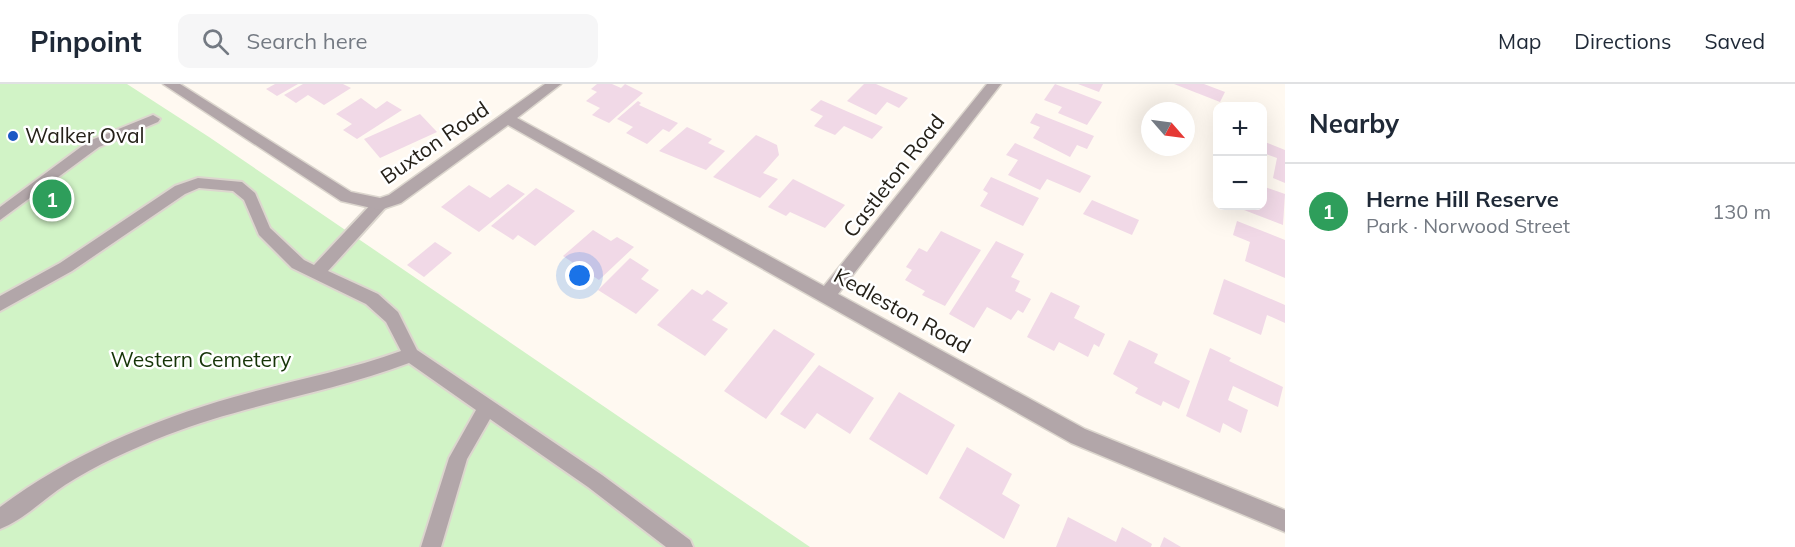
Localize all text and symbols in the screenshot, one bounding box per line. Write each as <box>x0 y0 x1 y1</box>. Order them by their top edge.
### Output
search box <box>178 14 598 68</box>
text: Pinpoint <box>30 24 142 59</box>
icon: search <box>199 25 232 58</box>
text: Search here <box>247 27 368 55</box>
text: Map <box>1498 28 1541 54</box>
text: Directions <box>1574 28 1671 54</box>
text: Saved <box>1704 28 1765 54</box>
street label: Buxton Road <box>375 95 494 189</box>
north arrow <box>1141 102 1195 156</box>
map controls <box>1213 102 1267 210</box>
button: + <box>1213 102 1267 156</box>
text: Nearby <box>1309 107 1399 140</box>
street label: Castleton Road <box>837 109 949 242</box>
place label: Walker Oval <box>25 122 145 148</box>
marker: Walker Oval <box>6 129 20 143</box>
button: − <box>1213 156 1267 210</box>
pin: 1 <box>32 176 72 222</box>
text: Herne Hill Reserve <box>1366 185 1559 213</box>
text: 1 <box>1323 199 1335 224</box>
text: 130 m <box>1712 199 1771 224</box>
text: Park · Norwood Street <box>1366 213 1570 238</box>
your location <box>565 261 594 290</box>
street label: Kedleston Road <box>830 262 975 358</box>
park label: Western Cemetery <box>111 346 291 372</box>

